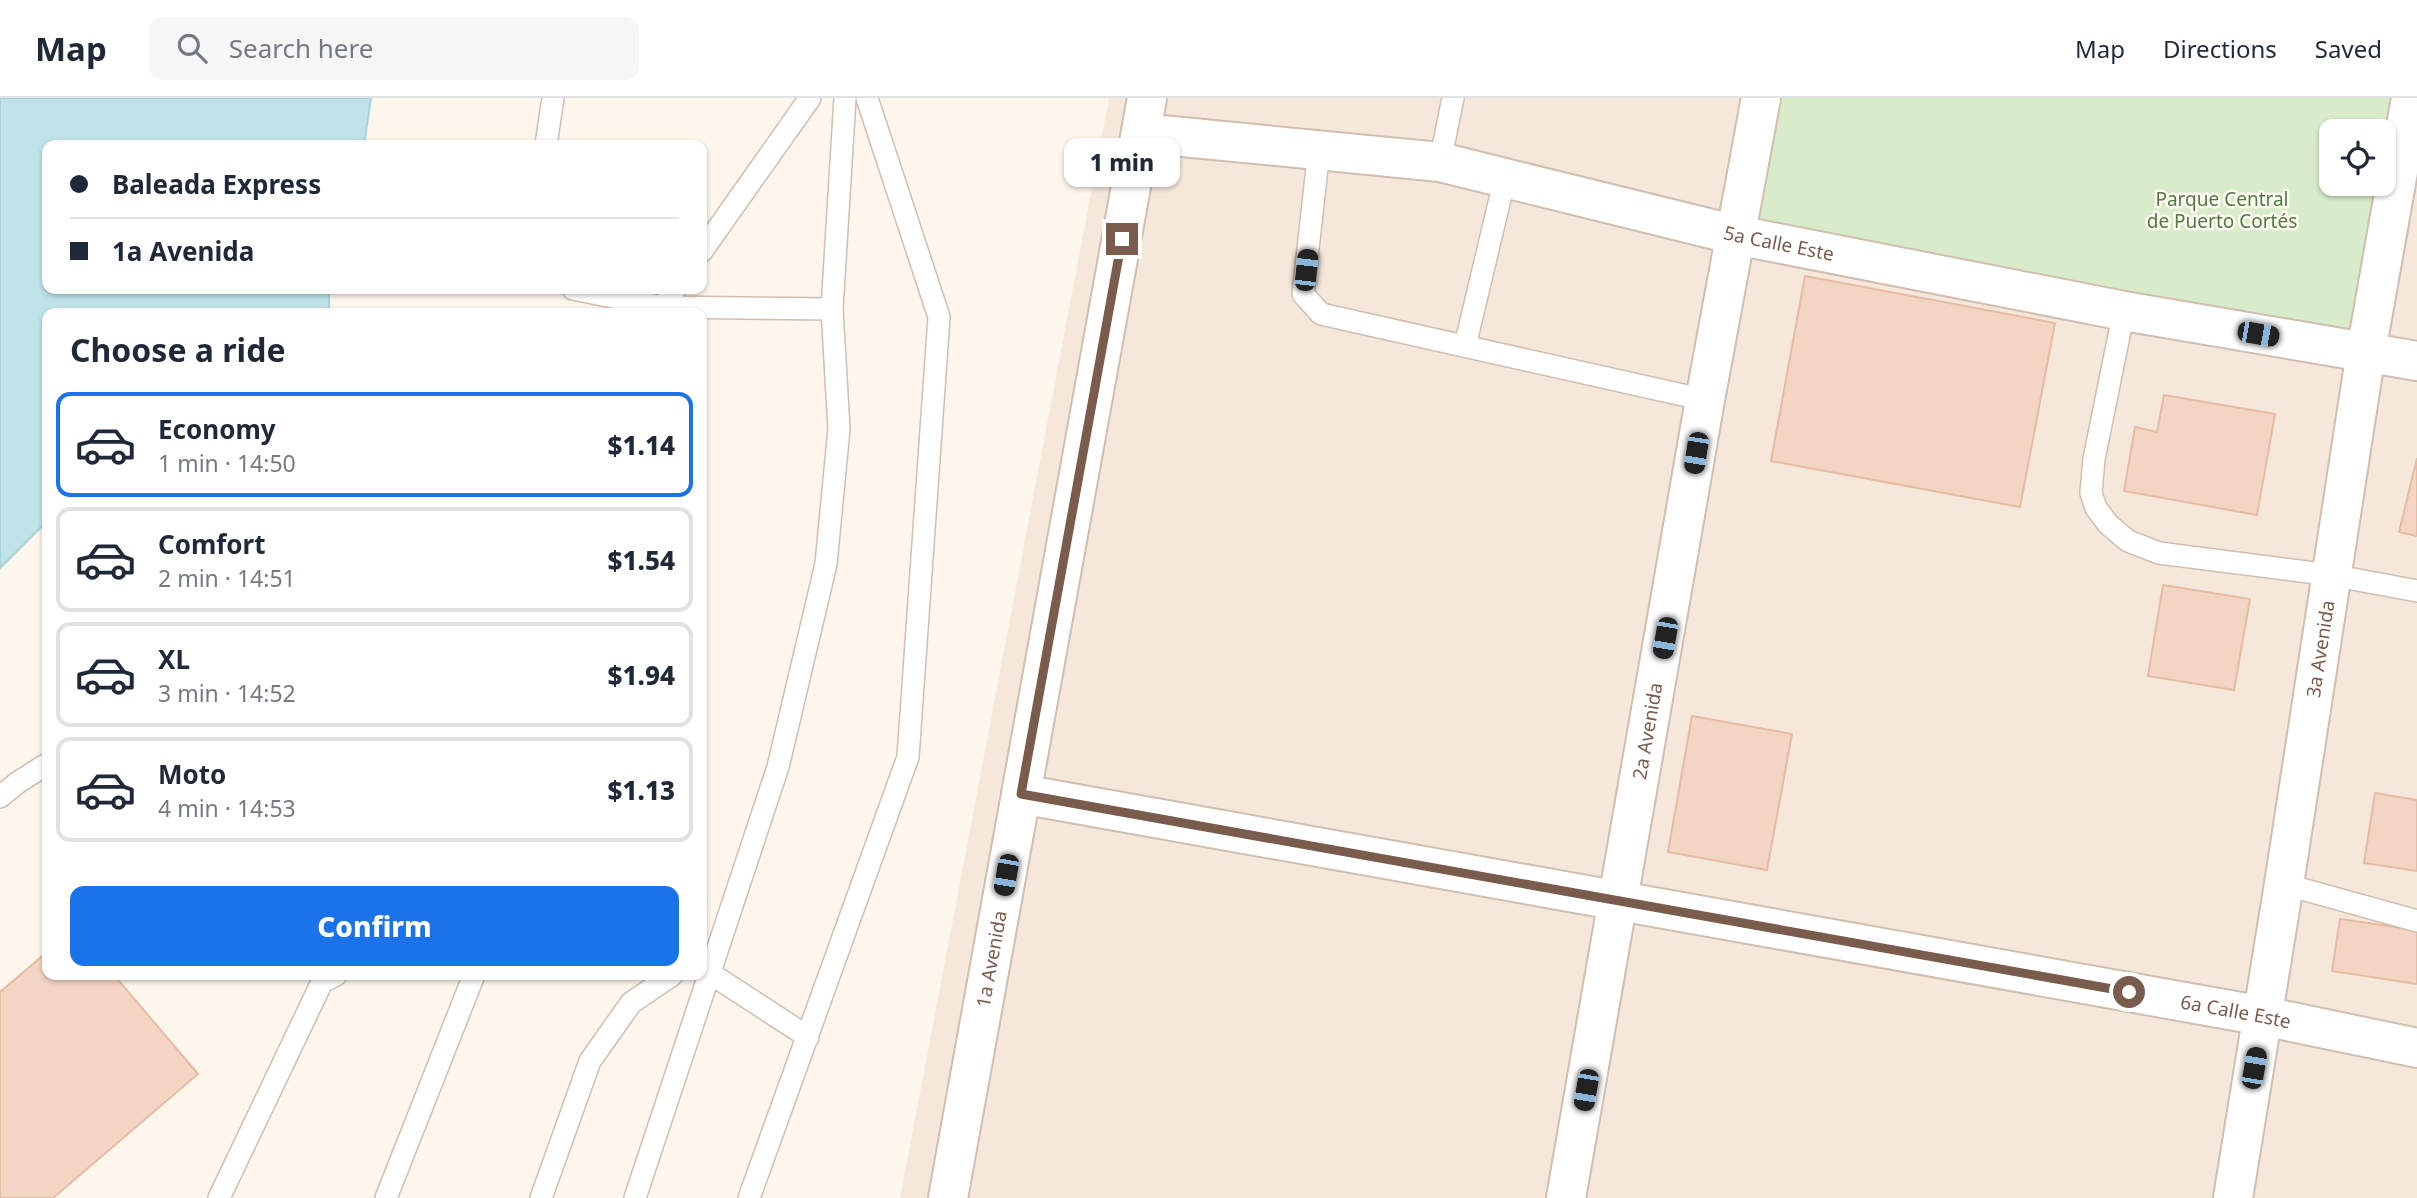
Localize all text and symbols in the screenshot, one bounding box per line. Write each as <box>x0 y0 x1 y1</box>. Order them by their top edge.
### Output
search box <box>149 17 639 80</box>
text: Map <box>35 26 107 71</box>
icon: search <box>173 29 211 67</box>
text: Search here <box>229 30 373 66</box>
text: Map <box>2075 32 2125 65</box>
text: Directions <box>2163 32 2277 65</box>
text: Saved <box>2315 32 2382 65</box>
map controls <box>2319 119 2396 196</box>
button: locate <box>2319 119 2396 196</box>
callout: 1 min <box>1064 138 1180 186</box>
text: 1 min <box>1090 146 1154 178</box>
text: Baleada Express <box>112 166 321 202</box>
park label: Parque Central de Puerto Cortés <box>2147 186 2297 234</box>
street label: 5a Calle Este <box>1721 219 1836 267</box>
route end <box>1106 223 1138 255</box>
text: 1a Avenida <box>112 233 254 269</box>
car <box>1294 248 1319 292</box>
car <box>2236 320 2281 348</box>
text: Choose a ride <box>70 328 286 371</box>
text: Economy <box>158 411 276 447</box>
icon: car <box>74 413 137 476</box>
text: $1.14 <box>608 427 675 463</box>
car <box>1683 431 1710 475</box>
text: 1 min · 14:50 <box>158 447 296 479</box>
text: Comfort <box>158 526 266 562</box>
icon: car <box>74 528 137 591</box>
text: $1.54 <box>608 542 675 578</box>
text: 2 min · 14:51 <box>158 562 296 594</box>
street label: 3a Avenida <box>2300 598 2341 699</box>
car <box>1652 615 1679 661</box>
text: XL <box>158 641 190 677</box>
icon: car <box>74 643 137 706</box>
text: $1.94 <box>608 657 675 693</box>
text: 3 min · 14:52 <box>158 677 296 709</box>
street label: 2a Avenida <box>1626 681 1669 782</box>
text: Moto <box>158 756 226 792</box>
icon: car <box>74 758 137 821</box>
text: $1.13 <box>608 772 675 808</box>
text: 4 min · 14:53 <box>158 792 296 824</box>
car <box>993 852 1020 898</box>
button: Confirm <box>70 886 679 966</box>
street label: 1a Avenida <box>970 908 1013 1009</box>
route start <box>2113 976 2145 1008</box>
street label: 6a Calle Este <box>2178 988 2293 1034</box>
car <box>2241 1045 2268 1091</box>
car <box>1573 1067 1600 1113</box>

